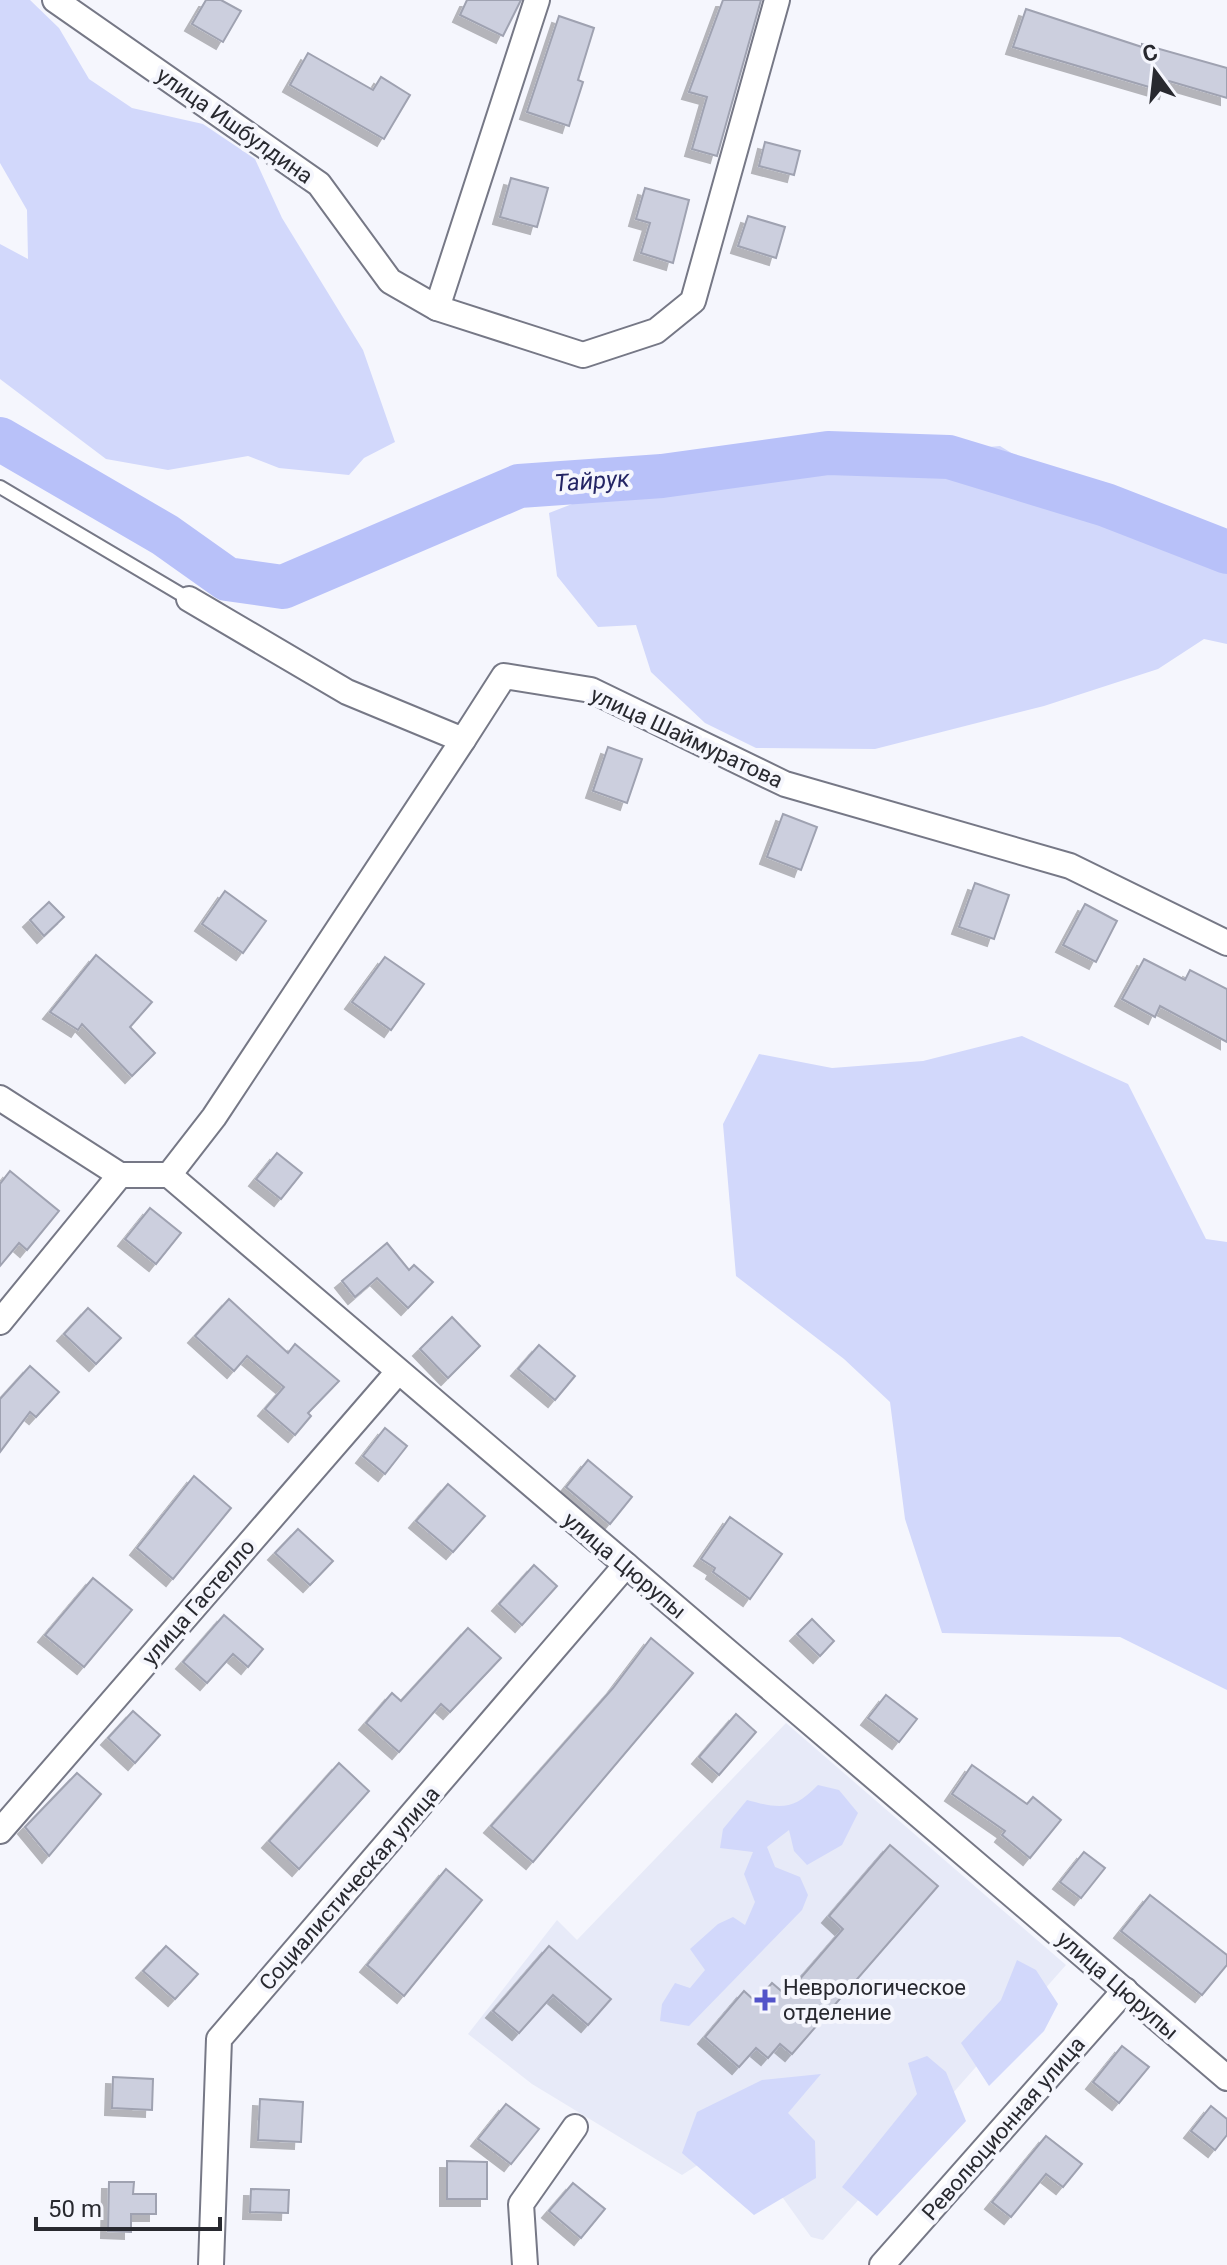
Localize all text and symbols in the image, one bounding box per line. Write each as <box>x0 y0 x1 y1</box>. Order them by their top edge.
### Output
north arrow <box>1115 32 1195 112</box>
text: С <box>1140 39 1160 67</box>
street label: улица Ишбулдина <box>152 62 318 189</box>
water label: Тайрук <box>553 464 632 498</box>
street label: улица Шаймуратова <box>587 682 787 793</box>
street label: улица Цюрупы <box>558 1507 691 1624</box>
street label: улица Гастелло <box>137 1534 260 1670</box>
street label: Социалистическая улица <box>254 1781 445 1995</box>
street label: улица Цюрупы <box>1052 1926 1183 2045</box>
place label: Неврологическое отделение <box>783 1975 966 2025</box>
marker: Неврологическое отделение <box>754 1989 776 2011</box>
street label: Революционная улица <box>917 2032 1090 2225</box>
scale bar <box>36 2181 220 2231</box>
text: 50 m <box>48 2195 102 2223</box>

